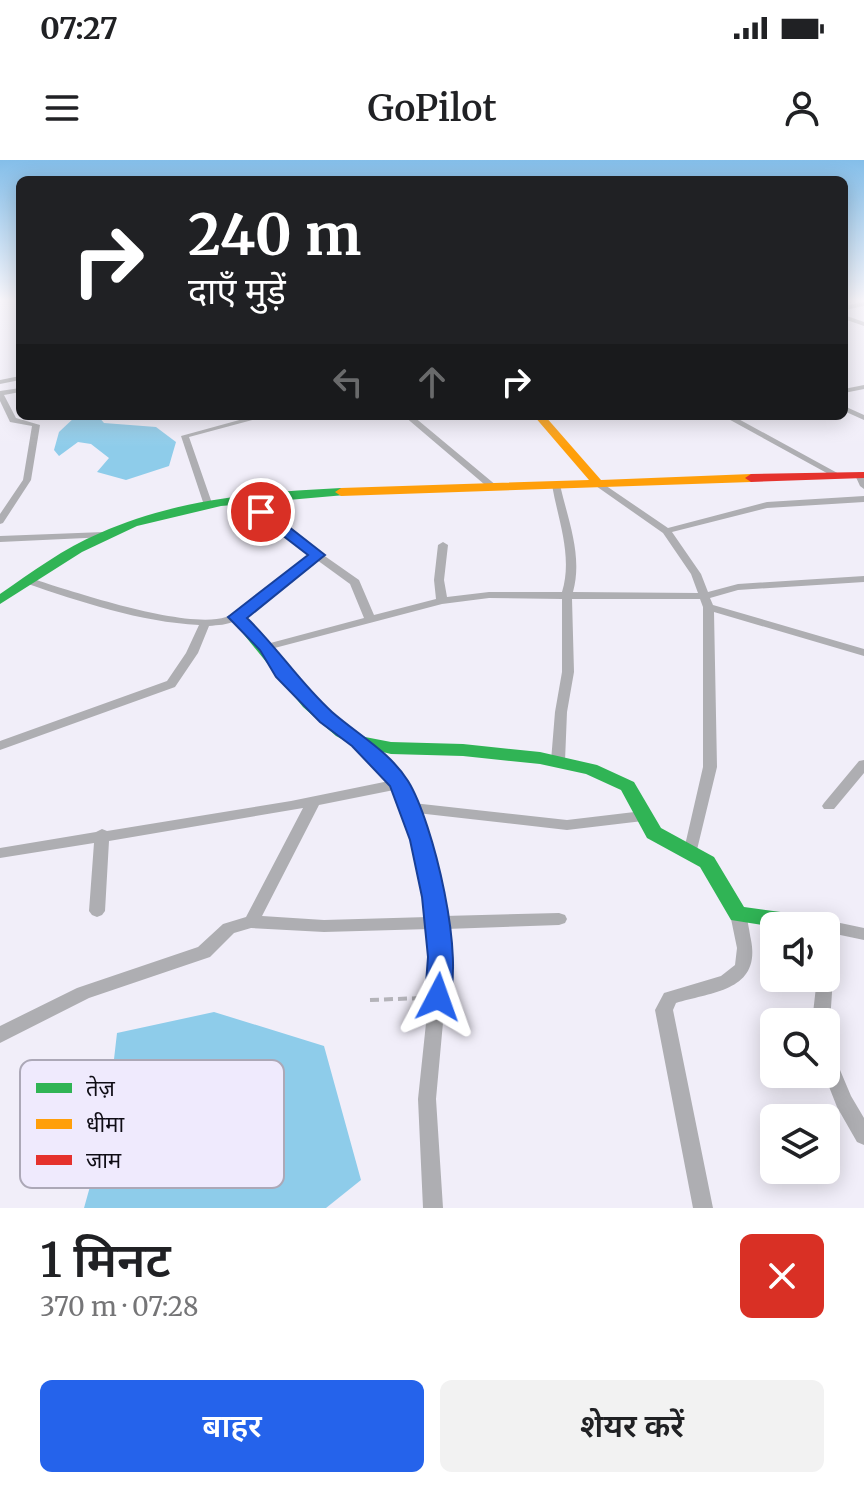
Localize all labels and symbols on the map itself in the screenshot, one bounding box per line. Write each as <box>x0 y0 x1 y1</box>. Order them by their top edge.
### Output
pin <box>227 478 295 546</box>
position arrow <box>396 955 480 1039</box>
legend <box>20 1060 284 1188</box>
text: तेज़ <box>86 1074 116 1102</box>
text: धीमा <box>86 1110 124 1138</box>
text: जाम <box>86 1146 122 1174</box>

